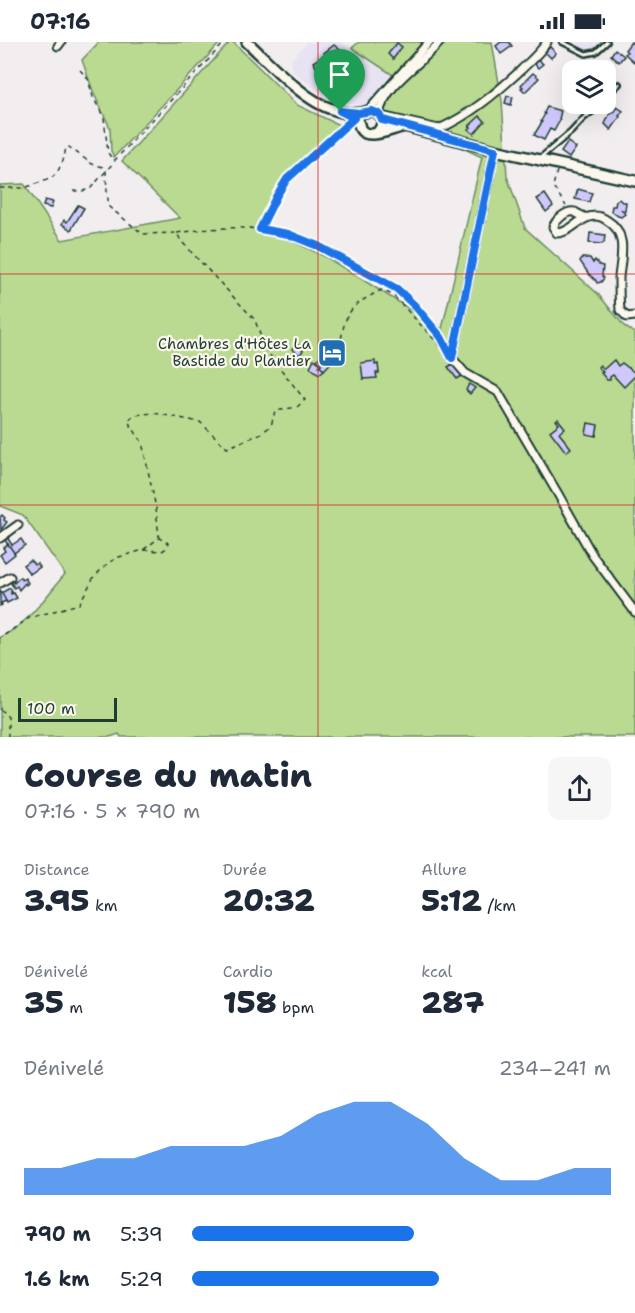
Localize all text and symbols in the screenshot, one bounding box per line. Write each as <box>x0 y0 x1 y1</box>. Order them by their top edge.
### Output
text: 07:16 <box>30 7 90 36</box>
pin <box>314 49 365 111</box>
icon: arrive <box>323 58 356 91</box>
map controls <box>562 60 616 114</box>
button: layers <box>562 60 616 114</box>
place label: Chambres d'Hôtes La Bastide du Plantier <box>158 334 312 371</box>
hotel icon: Chambres d'Hôtes La Bastide du Plantier <box>316 337 348 369</box>
scale bar <box>18 695 117 722</box>
text: 100 m <box>27 698 75 719</box>
text: Course du matin <box>24 753 312 798</box>
button: share <box>548 757 611 820</box>
text: 07:16 · 5 × 790 m <box>24 798 200 824</box>
text: Distance <box>24 859 90 880</box>
text: Durée <box>223 859 267 880</box>
text: Allure <box>421 859 467 880</box>
text: 3.95 <box>24 880 90 921</box>
text: 20:32 <box>223 880 315 921</box>
text: 5:12 <box>421 880 482 921</box>
text: km <box>90 895 118 916</box>
text: /km <box>482 895 516 916</box>
text: Dénivelé <box>24 961 88 982</box>
text: Cardio <box>223 961 273 982</box>
text: kcal <box>421 961 452 982</box>
text: 35 <box>24 982 64 1023</box>
text: 158 <box>223 982 277 1023</box>
text: 287 <box>421 982 484 1023</box>
text: m <box>64 997 83 1018</box>
text: bpm <box>277 997 314 1018</box>
text: Dénivelé <box>24 1055 104 1081</box>
text: 234–241 m <box>499 1055 611 1081</box>
text: 790 m <box>24 1221 91 1247</box>
text: 5:39 <box>120 1221 163 1247</box>
text: 1.6 km <box>24 1266 90 1292</box>
text: 5:29 <box>120 1266 163 1292</box>

